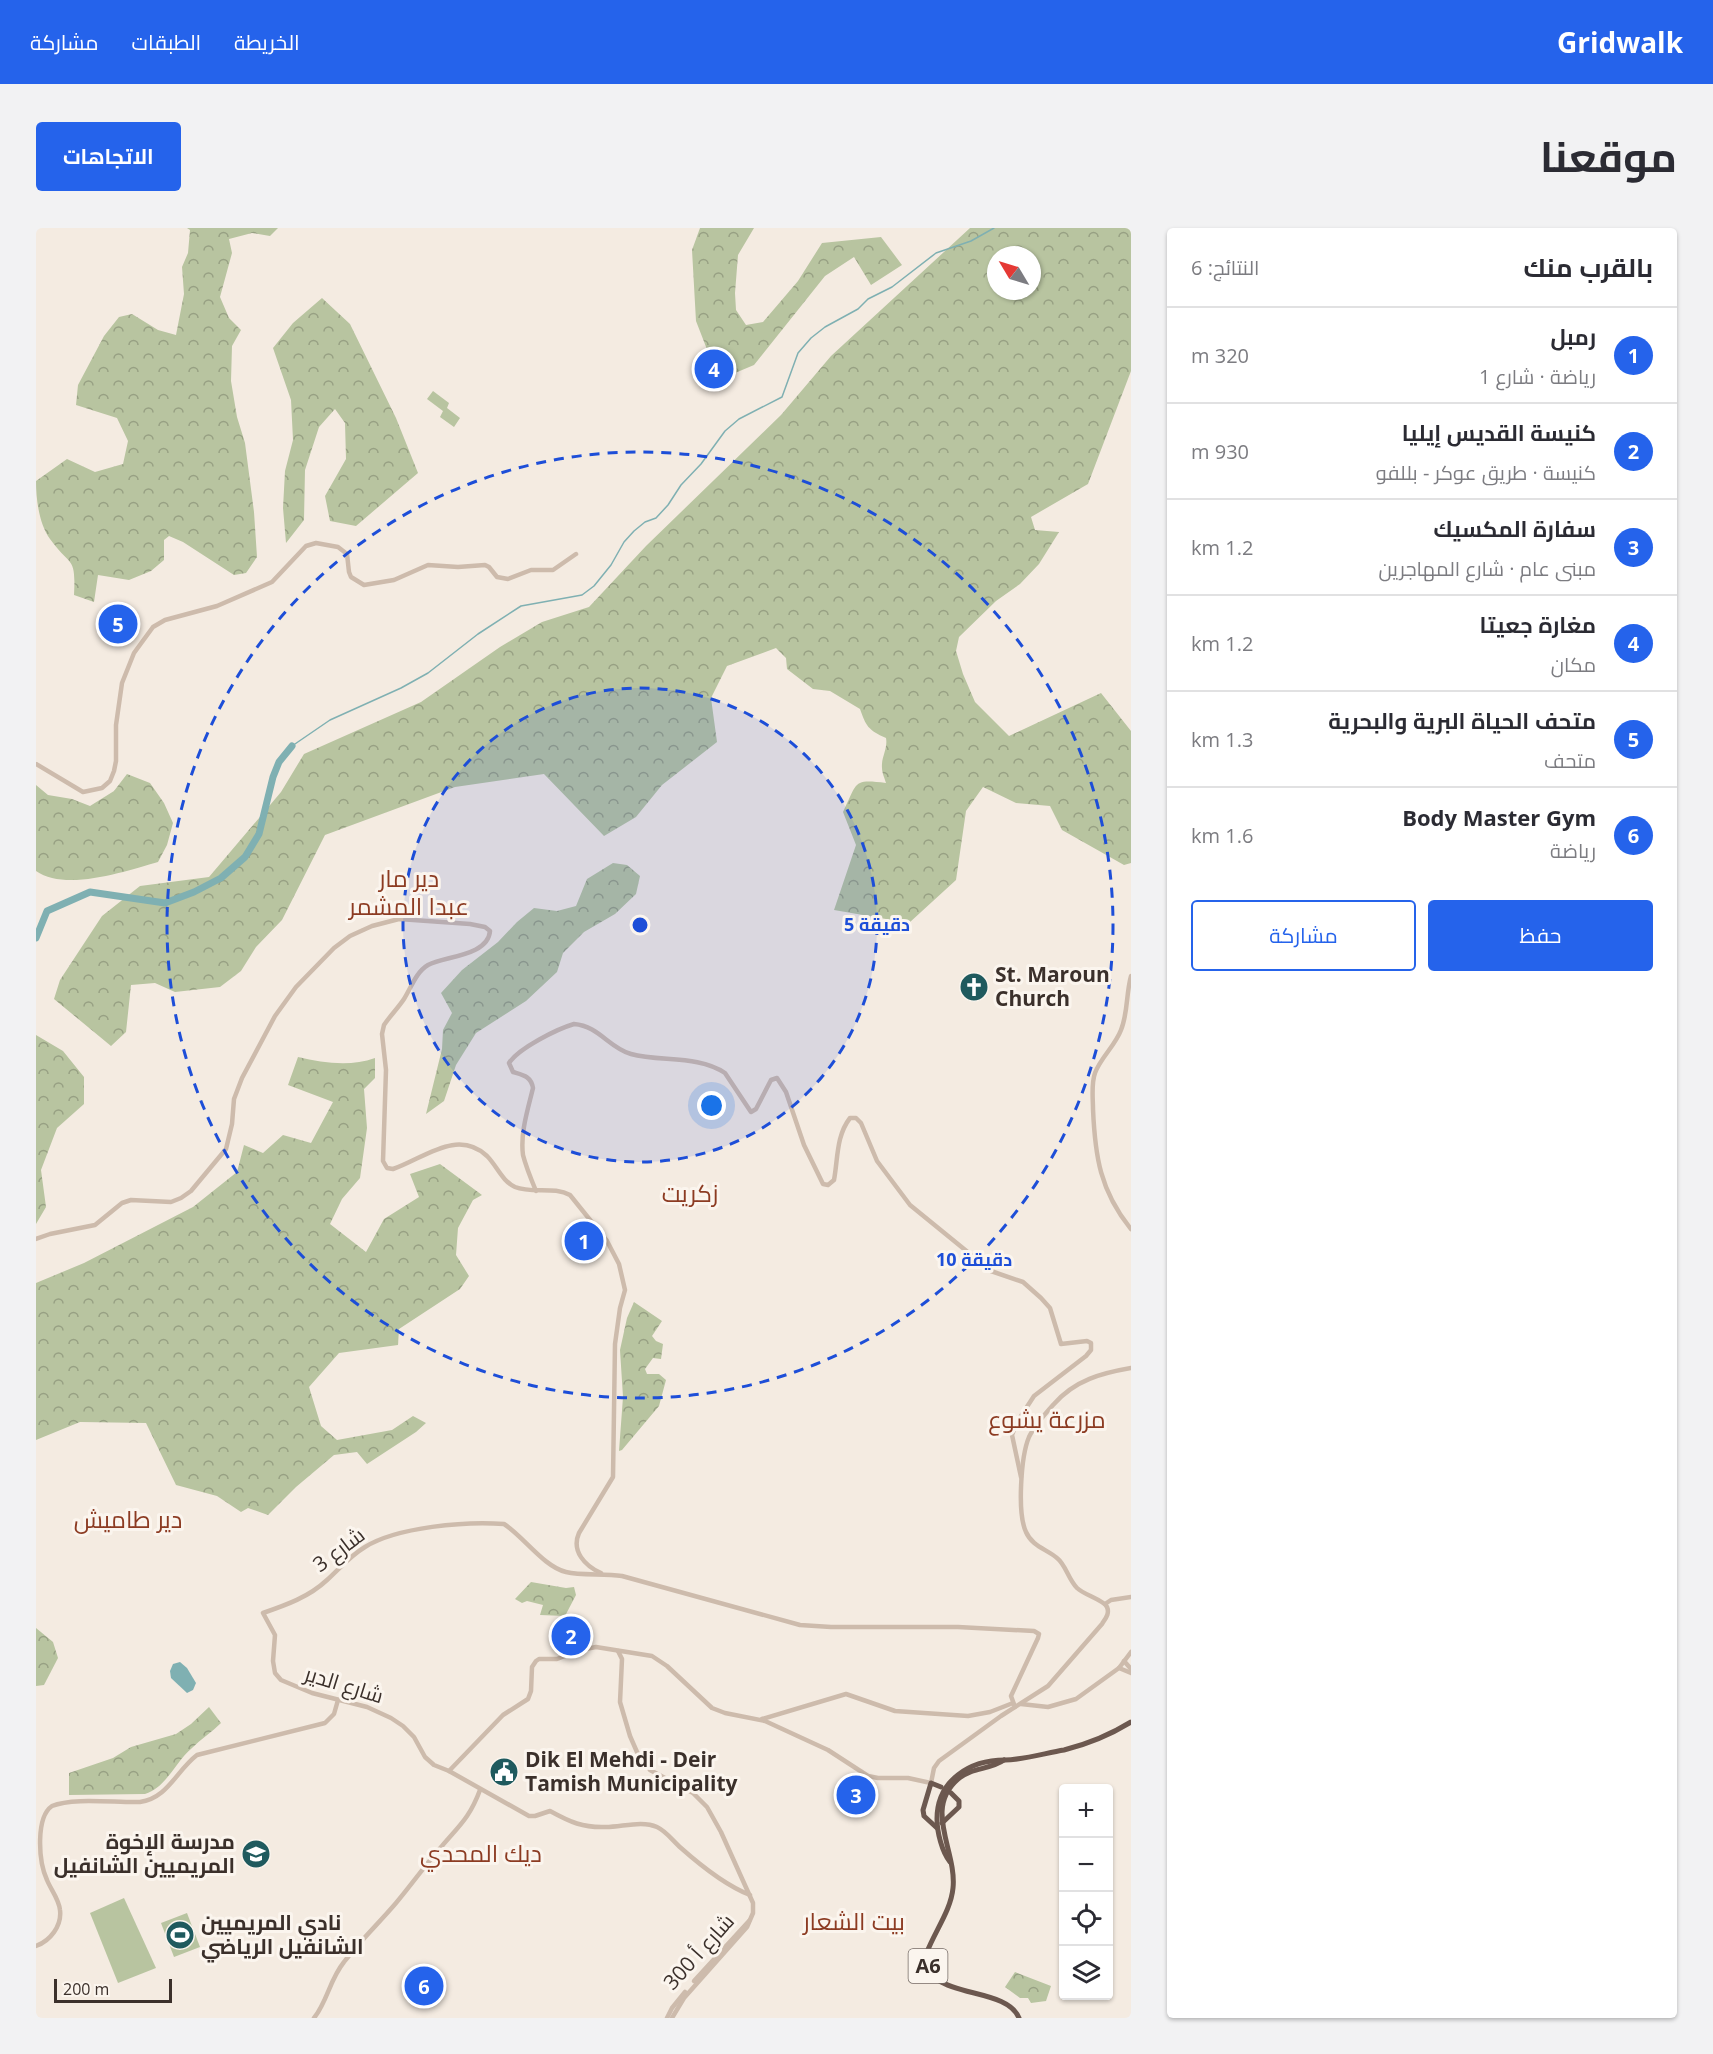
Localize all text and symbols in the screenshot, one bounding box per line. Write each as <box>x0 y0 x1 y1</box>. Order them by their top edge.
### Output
text: Gridwalk <box>1557 23 1683 61</box>
text: مشاركة <box>30 28 99 56</box>
text: الطبقات <box>132 28 201 56</box>
text: الخريطة <box>234 28 300 56</box>
button: الاتجاهات <box>36 122 181 191</box>
text: موقعنا <box>1540 127 1677 184</box>
north arrow <box>987 246 1041 300</box>
text: بالقرب منك <box>1524 249 1653 285</box>
text: النتائج: 6 <box>1191 254 1259 281</box>
text: رمبل <box>1551 321 1596 351</box>
text: 320 m <box>1191 342 1249 369</box>
text: 1 <box>1628 342 1639 369</box>
pin: 4 <box>694 346 734 392</box>
text: رياضة · شارع 1 <box>1479 363 1596 390</box>
text: كنيسة القديس إيليا <box>1402 417 1596 447</box>
text: 930 m <box>1191 438 1249 465</box>
text: 2 <box>1628 438 1639 465</box>
text: كنيسة · طريق عوكر - بللفو <box>1376 459 1596 486</box>
text: سفارة المكسيك <box>1433 513 1596 543</box>
text: 1.2 km <box>1191 534 1253 561</box>
text: 3 <box>1628 534 1639 561</box>
text: مبنى عام · شارع المهاجرين <box>1379 555 1596 582</box>
pin: 5 <box>98 602 137 646</box>
text: مغارة جعيتا <box>1480 609 1596 639</box>
text: 1.2 km <box>1191 630 1253 657</box>
text: 4 <box>1628 630 1639 657</box>
text: مكان <box>1551 651 1596 678</box>
text: متحف الحياة البرية والبحرية <box>1328 705 1596 735</box>
text: 1.3 km <box>1191 726 1253 753</box>
text: 5 <box>1628 726 1639 753</box>
text: متحف <box>1544 747 1596 774</box>
text: Body Master Gym <box>1402 802 1596 832</box>
text: 1.6 km <box>1191 822 1253 849</box>
text: 6 <box>1628 822 1639 849</box>
text: رياضة <box>1550 837 1596 864</box>
district label: دير مار عبدا المشمر <box>347 861 469 922</box>
button: مشاركة <box>1191 900 1416 971</box>
button: حفظ <box>1428 900 1653 971</box>
text: 5 دقيقة <box>844 912 910 936</box>
centre of rings <box>630 915 650 935</box>
place label: St. Maroun Church <box>995 960 1110 1012</box>
church icon: St. Maroun Church <box>958 971 990 1003</box>
your location <box>697 1091 726 1120</box>
district label: زكريت <box>662 1176 718 1209</box>
pin: 1 <box>564 1218 604 1264</box>
text: 10 دقيقة <box>936 1247 1012 1271</box>
district label: مزرعة يشوع <box>988 1402 1106 1436</box>
district label: دير طاميش <box>74 1502 182 1535</box>
street label: شارع 3 <box>307 1521 371 1579</box>
pin: 2 <box>552 1614 590 1658</box>
street label: شارع الدير <box>300 1659 387 1710</box>
place label: Dik El Mehdi - Deir Tamish Municipality <box>525 1745 737 1797</box>
public building icon: Dik El Mehdi - Deir Tamish Municipality <box>488 1756 520 1788</box>
pin: 3 <box>836 1772 876 1818</box>
map controls <box>1059 1784 1113 2000</box>
button: + <box>1059 1784 1113 1838</box>
place label: مدرسة الإخوة المريميين الشانفيل <box>54 1827 235 1879</box>
district label: ديك المحدي <box>420 1836 542 1872</box>
school or university icon: مدرسة الإخوة المريميين الشانفيل <box>240 1838 272 1870</box>
button: − <box>1059 1838 1113 1892</box>
button: locate <box>1059 1892 1113 1946</box>
district label: بيت الشعار <box>801 1904 905 1937</box>
street label: شارع أ 300 <box>657 1907 741 1996</box>
place label: نادي المريميين الشانفيل الرياضي <box>201 1908 364 1963</box>
sports icon: نادي المريميين الشانفيل الرياضي <box>164 1919 196 1951</box>
button: layers <box>1059 1946 1113 2000</box>
road number: A6 <box>908 1949 948 1983</box>
pin: 6 <box>404 1964 444 2008</box>
scale bar <box>54 1976 172 2004</box>
text: 200 m <box>63 1978 109 2000</box>

